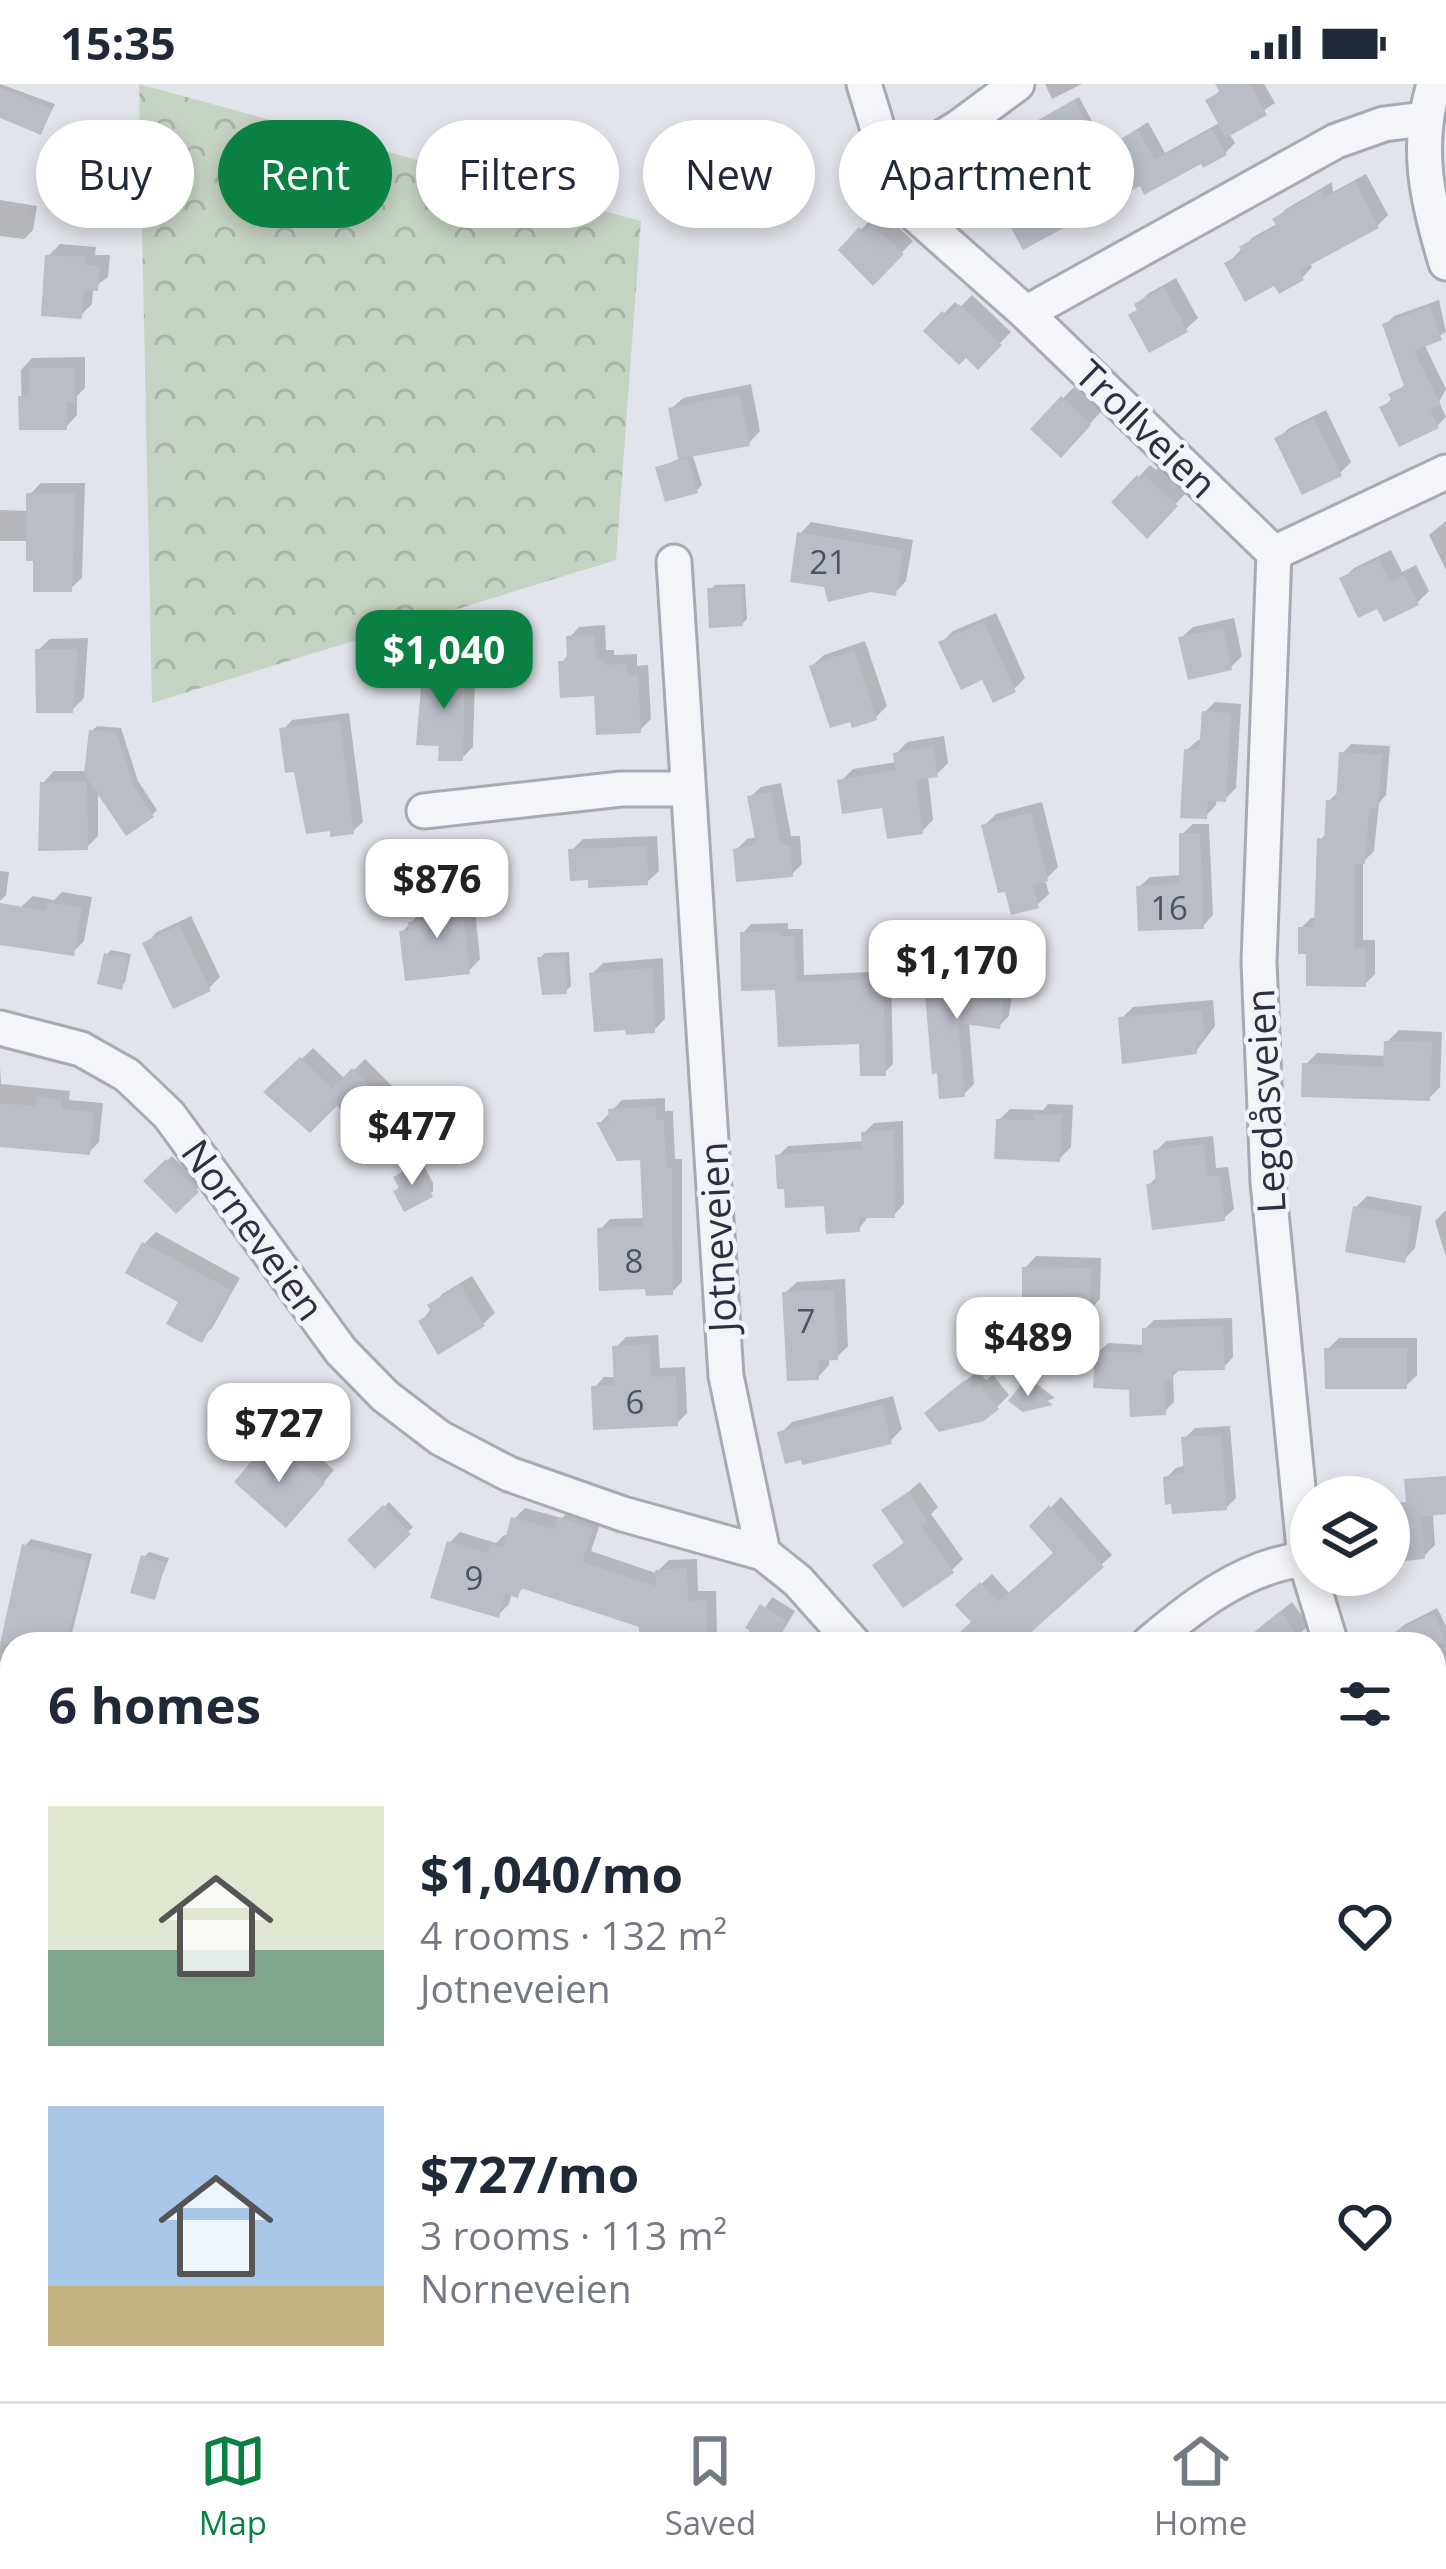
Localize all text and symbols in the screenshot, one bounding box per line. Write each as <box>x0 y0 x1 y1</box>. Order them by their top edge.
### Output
text: 15:35 <box>60 12 176 73</box>
chip: Buy <box>36 120 194 228</box>
chip: Rent <box>218 120 392 228</box>
chip: Filters <box>416 120 619 228</box>
chip: New <box>643 120 815 228</box>
chip: Apartment <box>839 120 1134 228</box>
street label: Trollveien <box>1065 347 1229 509</box>
house number: 21 <box>809 539 847 584</box>
pin: $1,040 <box>346 610 542 712</box>
text: $1,040 <box>383 622 505 675</box>
pin: $876 <box>366 839 508 941</box>
text: $876 <box>392 851 482 904</box>
house number: 16 <box>1150 885 1188 930</box>
pin: $1,170 <box>859 920 1055 1022</box>
text: $1,170 <box>896 932 1018 985</box>
street label: Legdåsveien <box>1232 988 1297 1215</box>
pin: $477 <box>341 1086 483 1188</box>
text: $477 <box>367 1098 457 1151</box>
street label: Norneveien <box>171 1128 338 1330</box>
street label: Jotneveien <box>685 1140 748 1338</box>
house number: 8 <box>625 1238 643 1283</box>
pin: $489 <box>957 1297 1099 1399</box>
house number: 7 <box>797 1298 815 1343</box>
text: $489 <box>983 1309 1073 1362</box>
house number: 6 <box>626 1379 644 1424</box>
pin: $727 <box>208 1383 350 1485</box>
text: $727 <box>234 1395 324 1448</box>
map controls <box>1290 1476 1410 1596</box>
button: layers <box>1290 1476 1410 1596</box>
house number: 9 <box>465 1555 483 1600</box>
text: 6 homes <box>48 1669 261 1739</box>
icon: filters <box>1332 1671 1398 1737</box>
text: $1,040/mo <box>420 1838 683 1908</box>
icon: home <box>144 1854 288 1998</box>
icon: heart <box>1332 1893 1398 1959</box>
text: 4 rooms · 132 m² <box>420 1908 727 1961</box>
text: Jotneveien <box>420 1961 611 2014</box>
text: $727/mo <box>420 2138 639 2208</box>
icon: home <box>144 2154 288 2298</box>
icon: heart <box>1332 2193 1398 2259</box>
text: 3 rooms · 113 m² <box>420 2208 727 2261</box>
text: Norneveien <box>420 2261 632 2314</box>
tab: Map <box>199 2428 267 2545</box>
tab: Saved <box>665 2428 756 2545</box>
tab: Home <box>1154 2428 1247 2545</box>

